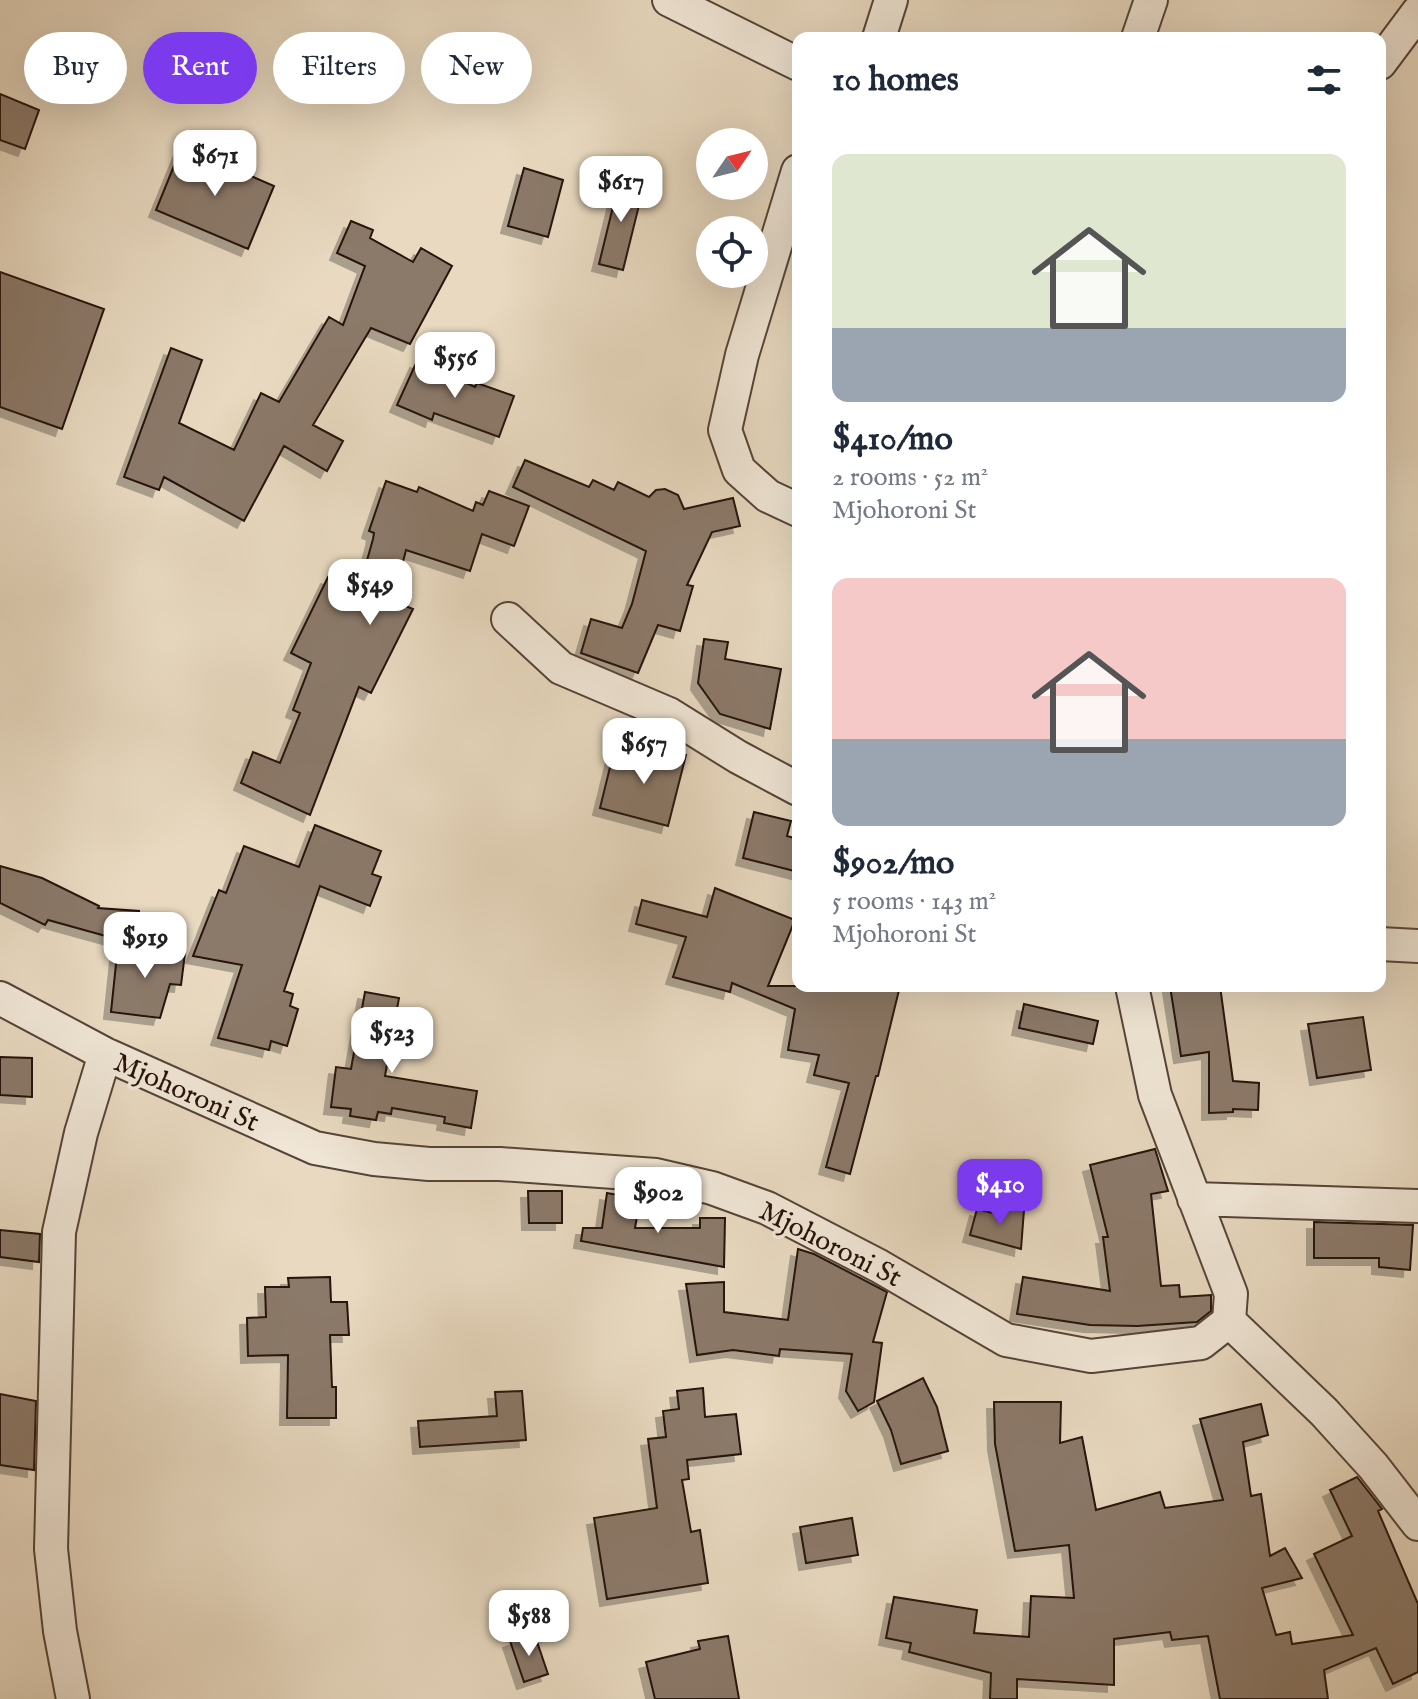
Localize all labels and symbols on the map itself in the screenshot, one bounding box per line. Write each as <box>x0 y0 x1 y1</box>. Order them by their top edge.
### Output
north arrow <box>696 128 768 200</box>
pin: $671 <box>168 130 262 198</box>
pin: $617 <box>574 156 668 224</box>
pin: $556 <box>408 332 502 400</box>
pin: $549 <box>323 559 417 627</box>
pin: $657 <box>597 718 691 786</box>
pin: $919 <box>98 912 192 980</box>
pin: $523 <box>345 1007 439 1075</box>
street label: Mjohoroni St <box>108 1046 264 1141</box>
pin: $410 <box>953 1159 1047 1227</box>
pin: $902 <box>611 1167 705 1235</box>
street label: Mjohoroni St <box>753 1194 907 1296</box>
pin: $588 <box>482 1590 576 1658</box>

